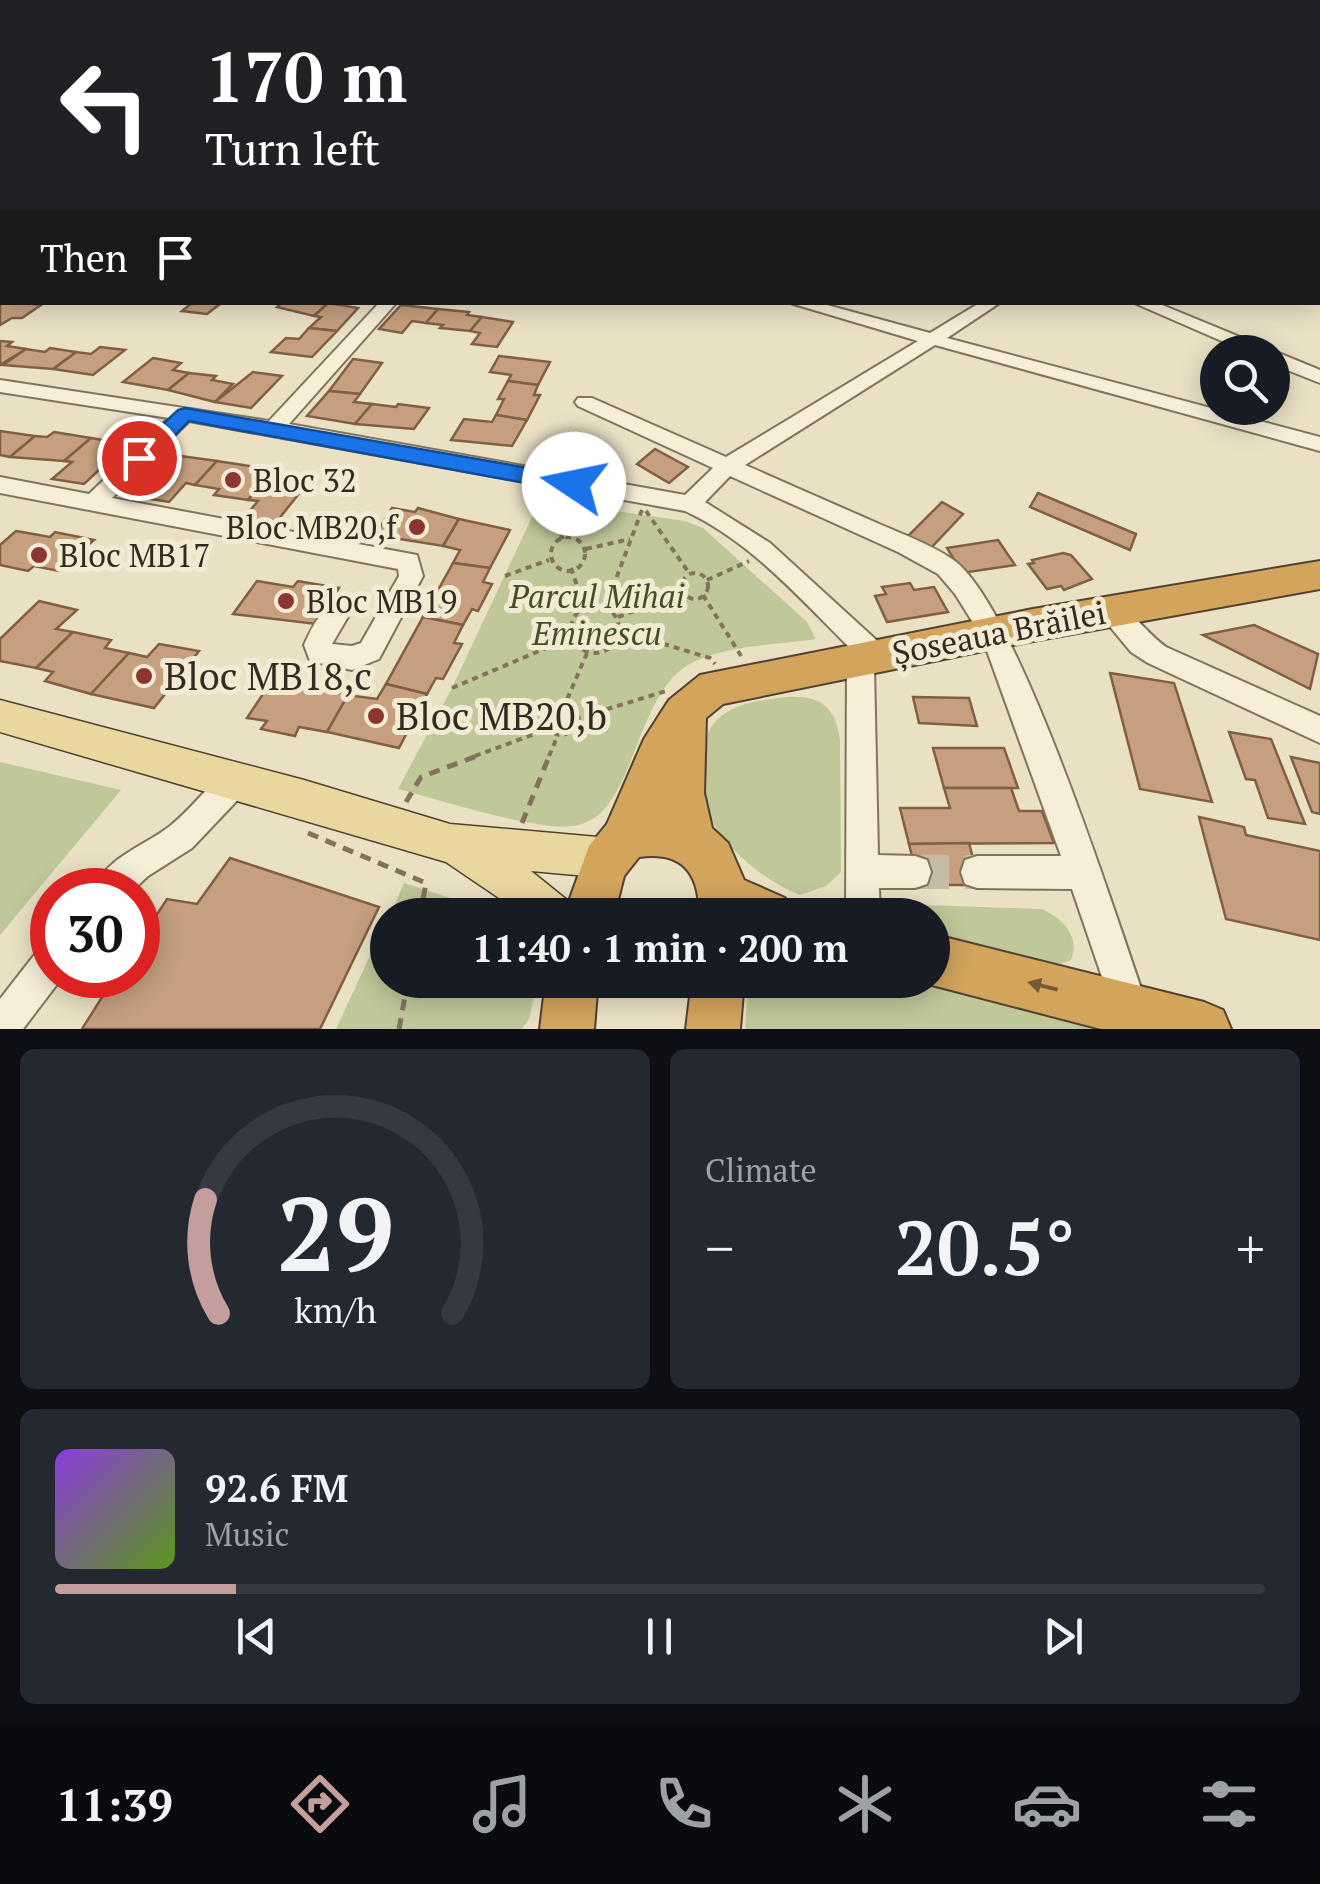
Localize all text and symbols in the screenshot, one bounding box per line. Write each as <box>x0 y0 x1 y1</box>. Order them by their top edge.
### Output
text: 170 m <box>205 29 407 122</box>
icon: left <box>40 40 170 170</box>
text: Turn left <box>205 118 380 178</box>
icon: arrive <box>148 230 203 285</box>
text: Then <box>40 233 128 283</box>
map controls <box>1200 335 1290 425</box>
button: search <box>1200 335 1290 425</box>
pin <box>97 416 182 501</box>
icon: arrive <box>112 431 167 486</box>
position arrow <box>522 432 626 536</box>
place label: Bloc 32 <box>253 459 357 501</box>
marker: Bloc 32 <box>222 469 244 491</box>
place label: Bloc MB20,f <box>226 506 399 548</box>
marker: Bloc MB20,f <box>406 516 428 538</box>
place label: Bloc MB17 <box>59 534 210 576</box>
marker: Bloc MB17 <box>28 544 50 566</box>
park label: Parcul Mihai Eminescu <box>508 575 685 654</box>
place label: Bloc MB19 <box>306 580 457 622</box>
marker: Bloc MB19 <box>275 590 297 612</box>
street label: Șoseaua Brăilei <box>889 591 1109 673</box>
place label: Bloc MB18,c <box>164 651 372 701</box>
marker: Bloc MB18,c <box>133 665 155 687</box>
place label: Bloc MB20,b <box>396 691 607 741</box>
marker: Bloc MB20,b <box>365 705 387 727</box>
speed limit sign: 30 <box>30 868 160 998</box>
text: 11:40 · 1 min · 200 m <box>472 923 848 973</box>
one-way arrow <box>1027 978 1058 993</box>
text: Climate <box>705 1149 817 1191</box>
text: 29 <box>276 1163 394 1301</box>
text: 20.5° <box>895 1197 1075 1296</box>
text: − <box>705 1211 734 1284</box>
text: + <box>1236 1211 1265 1284</box>
text: km/h <box>294 1286 376 1333</box>
text: 92.6 FM <box>205 1463 348 1513</box>
text: Music <box>205 1513 290 1555</box>
icon: previous <box>229 1609 284 1664</box>
icon: pause <box>632 1609 687 1664</box>
icon: next <box>1036 1609 1091 1664</box>
icon: directions <box>285 1769 355 1839</box>
icon: music <box>467 1769 537 1839</box>
icon: phone <box>649 1769 719 1839</box>
icon: climate <box>830 1769 900 1839</box>
icon: car <box>1012 1769 1082 1839</box>
icon: filters <box>1194 1769 1264 1839</box>
text: 11:39 <box>56 1774 173 1834</box>

